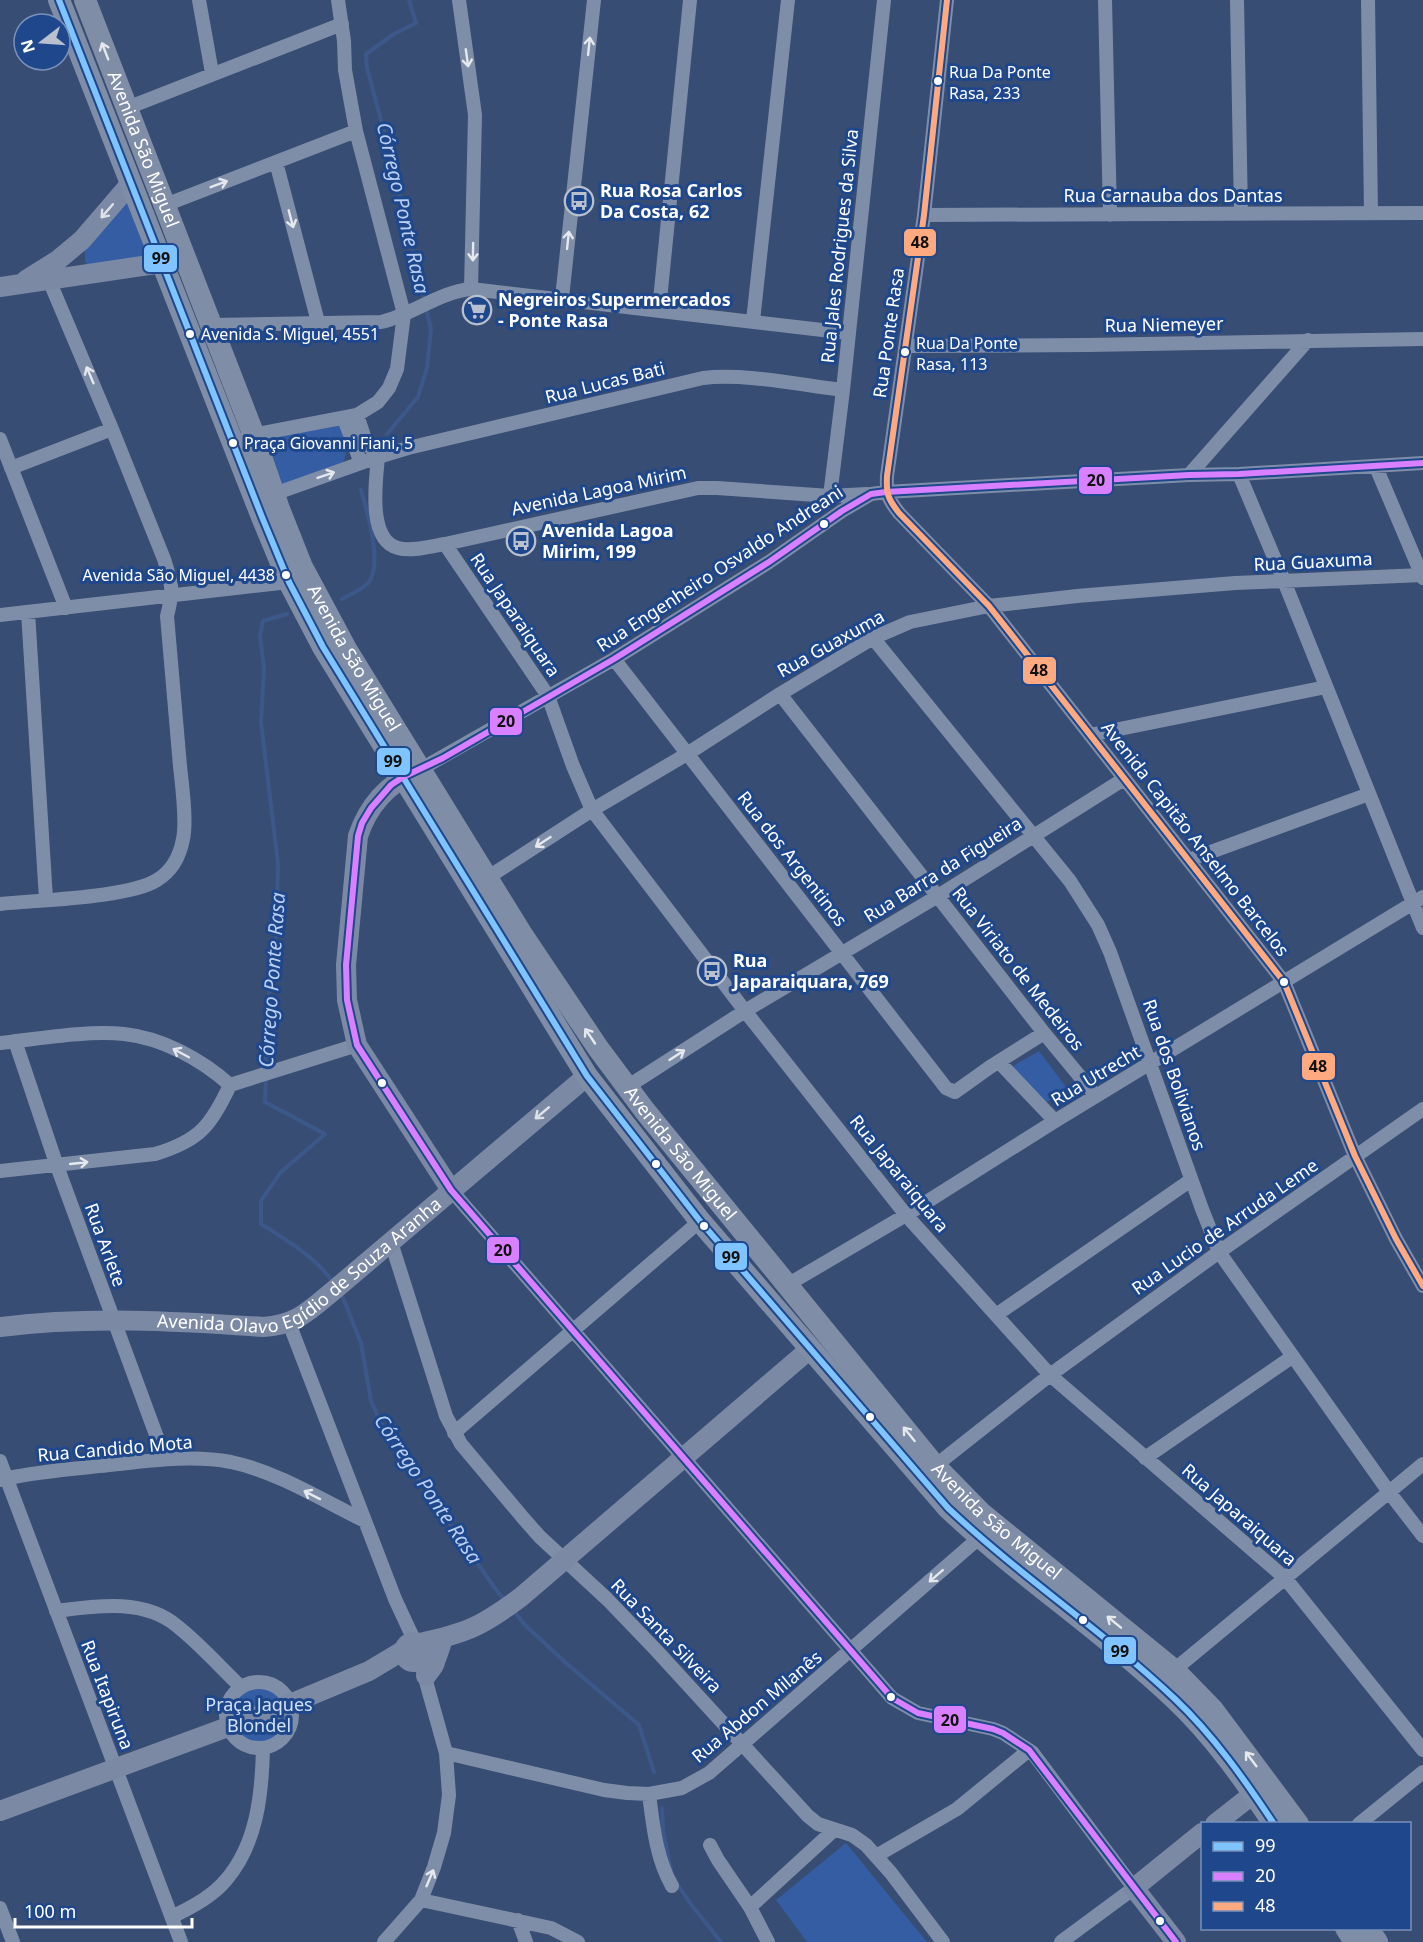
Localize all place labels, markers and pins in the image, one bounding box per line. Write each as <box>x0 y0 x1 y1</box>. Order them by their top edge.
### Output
place label: Rua Da Ponte Rasa, 233 <box>949 61 1051 104</box>
marker: Rua Da Ponte Rasa, 233 <box>932 75 944 87</box>
place label: Rua Rosa Carlos Da Costa, 62 <box>600 178 743 223</box>
bus stop icon: Rua Rosa Carlos Da Costa, 62 <box>563 185 595 217</box>
place label: Negreiros Supermercados - Ponte Rasa <box>498 287 731 332</box>
supermarket icon: Negreiros Supermercados - Ponte Rasa <box>461 294 493 326</box>
place label: Avenida S. Miguel, 4551 <box>201 323 379 345</box>
marker: Avenida S. Miguel, 4551 <box>184 328 196 340</box>
place label: Rua Da Ponte Rasa, 113 <box>916 332 1018 375</box>
marker: Rua Da Ponte Rasa, 113 <box>899 346 911 358</box>
place label: Praça Giovanni Fiani, 5 <box>244 432 413 454</box>
marker: Praça Giovanni Fiani, 5 <box>227 437 239 449</box>
place label: Avenida Lagoa Mirim, 199 <box>542 518 674 563</box>
unlabelled marker <box>818 518 830 530</box>
bus stop icon: Avenida Lagoa Mirim, 199 <box>505 525 537 557</box>
place label: Avenida São Miguel, 4438 <box>82 564 275 586</box>
marker: Avenida São Miguel, 4438 <box>280 569 292 581</box>
place label: Rua Japaraiquara, 769 <box>731 948 889 993</box>
bus stop icon: Rua Japaraiquara, 769 <box>696 955 728 987</box>
unlabelled marker <box>1278 976 1290 988</box>
unlabelled marker <box>376 1077 388 1089</box>
unlabelled marker <box>650 1158 662 1170</box>
unlabelled marker <box>698 1220 710 1232</box>
unlabelled marker <box>864 1411 876 1423</box>
unlabelled marker <box>1077 1614 1089 1626</box>
unlabelled marker <box>885 1691 897 1703</box>
unlabelled marker <box>1154 1915 1166 1927</box>

